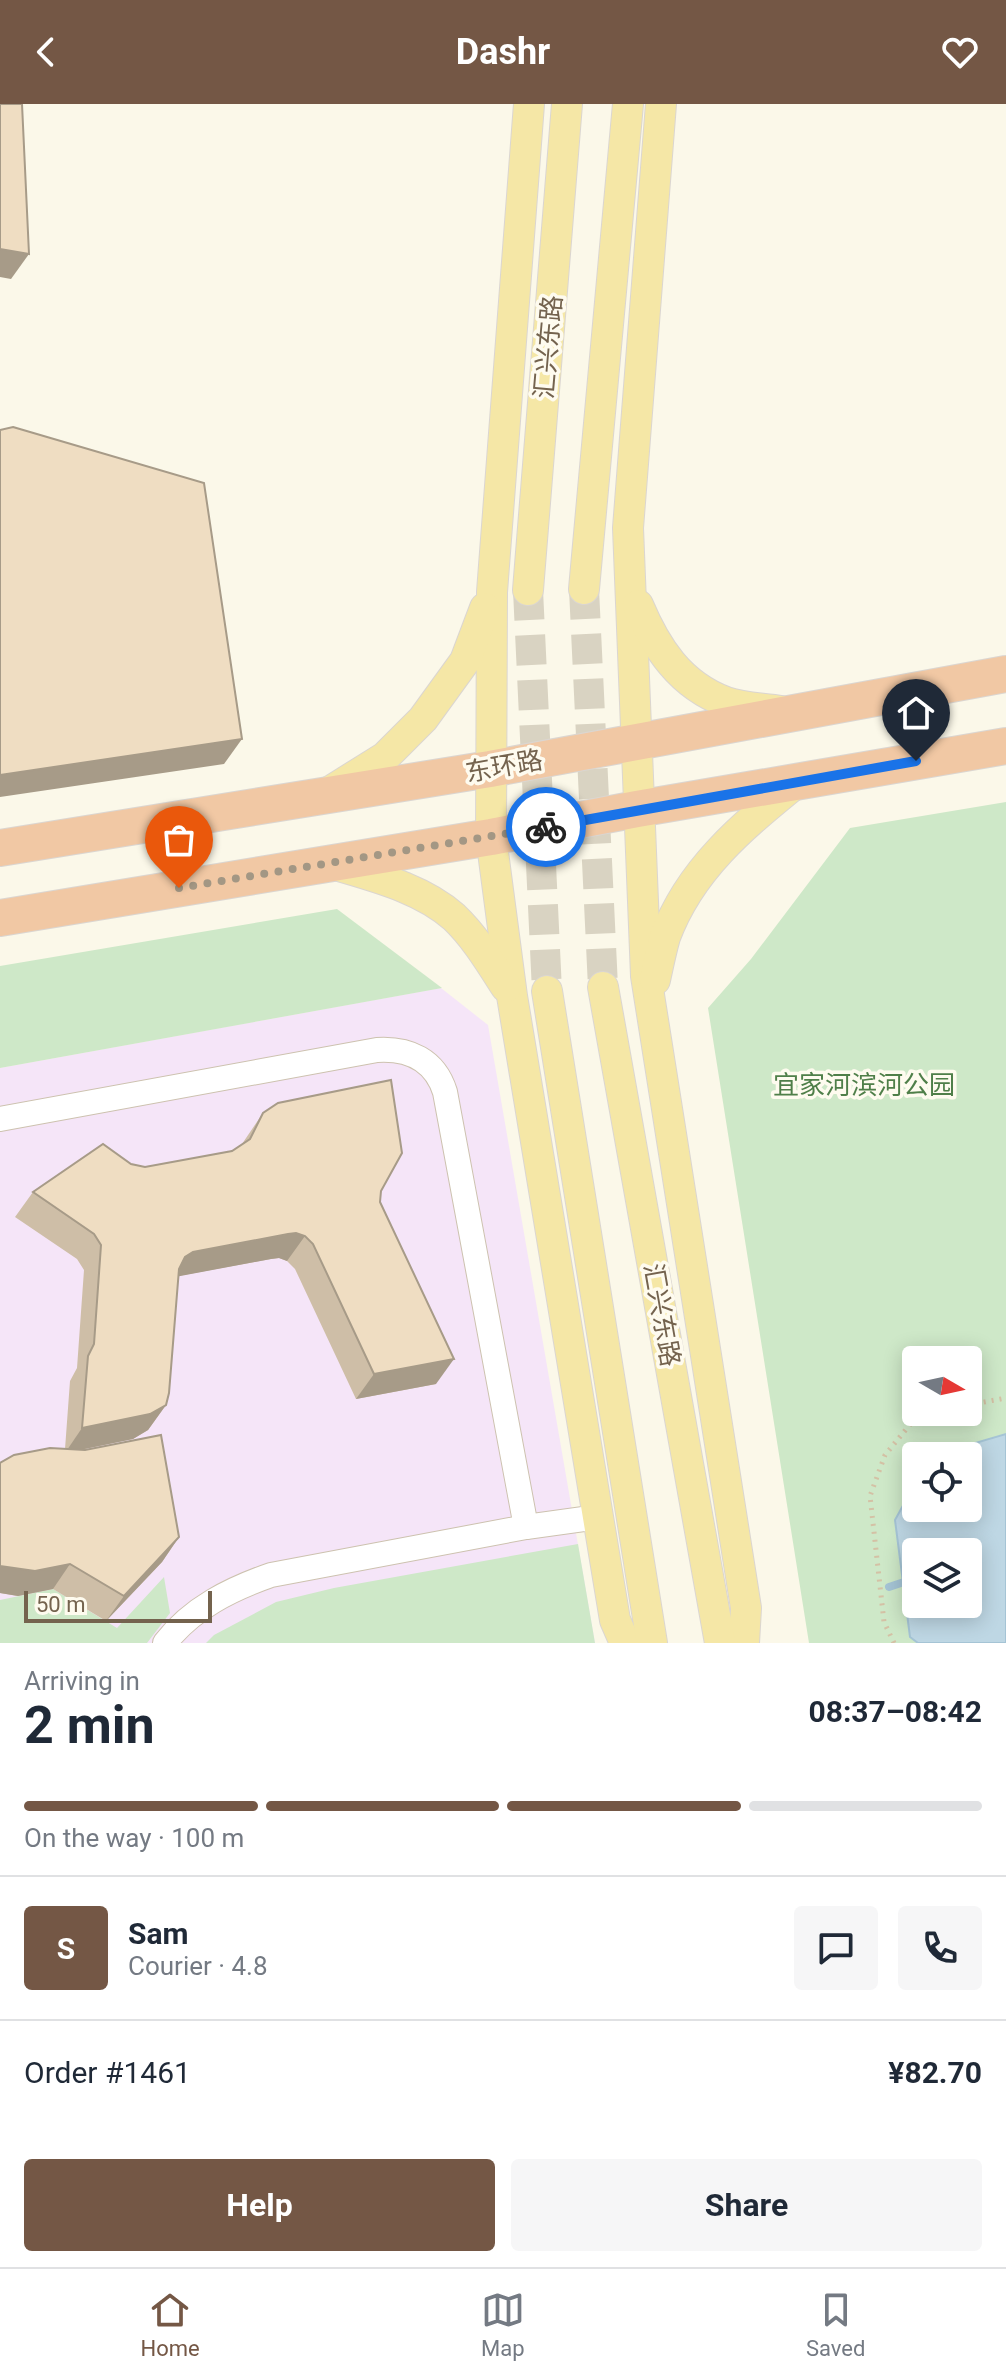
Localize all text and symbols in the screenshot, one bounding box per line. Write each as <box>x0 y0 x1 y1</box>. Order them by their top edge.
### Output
icon: back <box>24 30 68 74</box>
icon: heart <box>938 30 982 74</box>
text: Dashr <box>456 31 550 73</box>
street label: 汇兴东路 <box>529 294 567 400</box>
pin <box>882 679 950 761</box>
icon: home <box>894 691 938 735</box>
street label: 东环路 <box>463 744 545 788</box>
courier <box>506 787 586 867</box>
icon: bike <box>524 805 568 849</box>
pin <box>145 806 213 888</box>
icon: bag <box>157 818 201 862</box>
park label: 宜家河滨河公园 <box>773 1070 955 1100</box>
street label: 汇兴东路 <box>638 1261 686 1369</box>
north arrow <box>902 1346 982 1426</box>
map controls <box>902 1346 982 1618</box>
button: locate <box>902 1442 982 1522</box>
button: layers <box>902 1538 982 1618</box>
scale bar <box>24 1587 212 1623</box>
text: 50 m <box>36 1592 85 1617</box>
text: Arriving in <box>24 1666 140 1696</box>
text: 08:37–08:42 <box>808 1694 982 1729</box>
text: 2 min <box>24 1695 155 1756</box>
text: On the way · 100 m <box>24 1823 244 1853</box>
button: chat <box>794 1906 878 1990</box>
button: phone <box>898 1906 982 1990</box>
text: Sam <box>128 1916 189 1951</box>
text: S <box>57 1931 75 1966</box>
text: Courier · 4.8 <box>128 1951 268 1981</box>
text: Order #1461 <box>24 2055 191 2090</box>
text: ¥82.70 <box>888 2055 982 2090</box>
button: Help <box>24 2159 495 2251</box>
button: Share <box>511 2159 982 2251</box>
tab: Home <box>141 2288 200 2361</box>
tab: Map <box>481 2288 525 2361</box>
tab: Saved <box>806 2288 865 2361</box>

